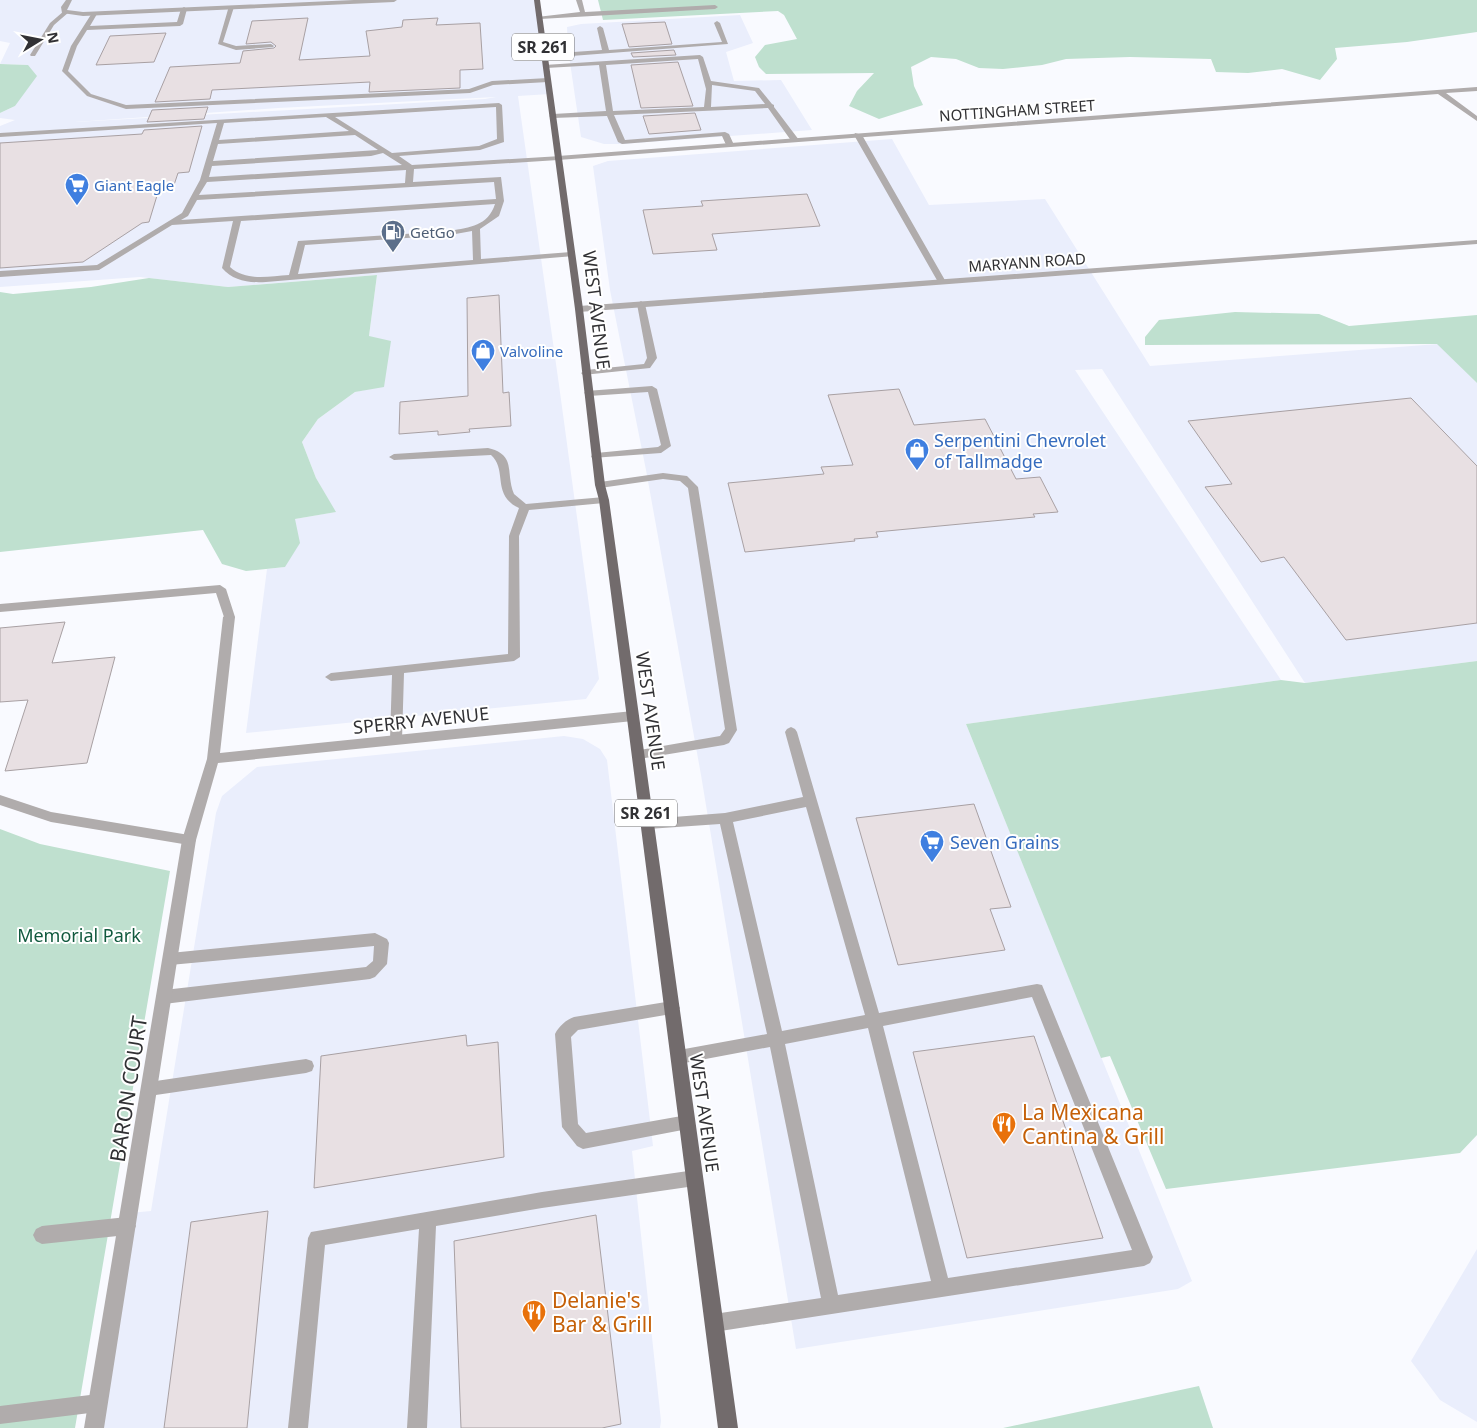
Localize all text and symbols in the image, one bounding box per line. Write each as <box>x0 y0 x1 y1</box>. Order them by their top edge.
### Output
north arrow <box>15 15 65 65</box>
text: N <box>43 30 64 45</box>
road number: SR 261 <box>512 34 574 61</box>
street label: NOTTINGHAM STREET <box>938 95 1096 125</box>
supermarket icon: Giant Eagle <box>64 172 90 206</box>
place label: Giant Eagle <box>94 175 174 195</box>
fuel station icon: GetGo <box>380 219 406 253</box>
place label: GetGo <box>410 222 455 242</box>
street label: MARYANN ROAD <box>968 248 1086 276</box>
street label: WEST AVENUE <box>578 249 616 371</box>
shop icon: Valvoline <box>470 338 496 372</box>
place label: Valvoline <box>500 341 563 361</box>
place label: Serpentini Chevrolet of Tallmadge <box>934 428 1107 473</box>
shop icon: Serpentini Chevrolet of Tallmadge <box>904 437 930 471</box>
street label: WEST AVENUE <box>631 650 671 772</box>
street label: SPERRY AVENUE <box>352 701 490 739</box>
road number: SR 261 <box>615 800 677 826</box>
supermarket icon: Seven Grains <box>919 829 945 863</box>
place label: Seven Grains <box>950 830 1059 854</box>
park label: Memorial Park <box>17 923 141 947</box>
street label: BARON COURT <box>103 1014 153 1164</box>
street label: WEST AVENUE <box>685 1052 725 1174</box>
place label: La Mexicana Cantina & Grill <box>1022 1098 1164 1150</box>
restaurant icon: La Mexicana Cantina & Grill <box>991 1111 1017 1145</box>
place label: Delanie's Bar & Grill <box>552 1286 653 1338</box>
restaurant icon: Delanie's Bar & Grill <box>521 1299 547 1333</box>

